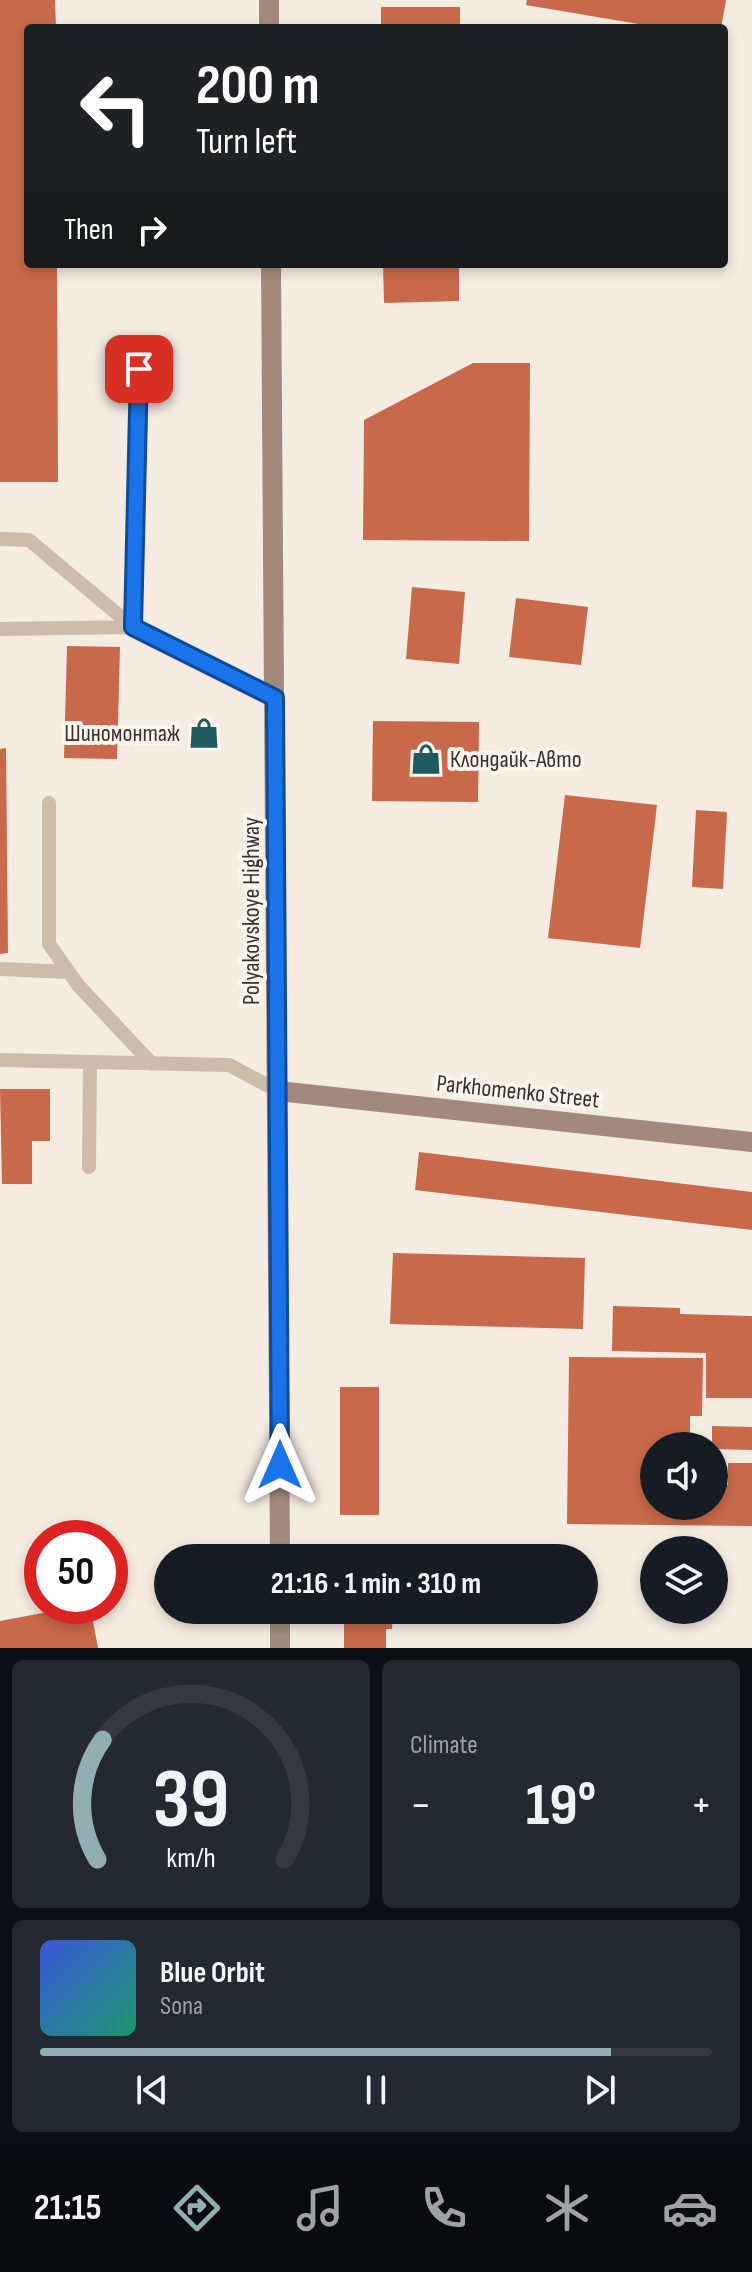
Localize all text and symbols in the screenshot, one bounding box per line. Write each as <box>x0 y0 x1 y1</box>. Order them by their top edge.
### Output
text: 200 m <box>196 53 320 120</box>
icon: left <box>64 56 168 160</box>
text: Turn left <box>196 121 297 164</box>
icon: right <box>130 208 174 252</box>
text: Then <box>64 212 114 248</box>
pin <box>105 335 173 403</box>
icon: arrive <box>117 347 161 391</box>
shop icon: Шиномонтаж <box>187 716 221 750</box>
place label: Шиномонтаж <box>64 719 180 748</box>
shop icon: Клондайк-Авто <box>409 742 443 776</box>
place label: Клондайк-Авто <box>450 745 582 774</box>
street label: Polyakovskoye Highway <box>237 817 266 1005</box>
street label: Parkhomenko Street <box>435 1069 601 1114</box>
position arrow <box>238 1423 322 1507</box>
map controls <box>640 1432 728 1624</box>
button: sound <box>640 1432 728 1520</box>
speed limit sign: 50 <box>24 1520 128 1624</box>
button: layers <box>640 1536 728 1624</box>
text: 21:16 · 1 min · 310 m <box>271 1566 481 1602</box>
text: Climate <box>410 1730 478 1761</box>
text: 39 <box>153 1751 229 1851</box>
text: 19° <box>526 1770 596 1842</box>
text: − <box>410 1779 432 1832</box>
text: + <box>690 1779 712 1832</box>
text: km/h <box>166 1841 216 1876</box>
text: Blue Orbit <box>160 1955 265 1991</box>
text: Sona <box>160 1991 203 2022</box>
icon: previous <box>130 2068 174 2112</box>
icon: pause <box>354 2068 398 2112</box>
icon: next <box>578 2068 622 2112</box>
icon: directions <box>169 2180 225 2236</box>
icon: music <box>292 2180 348 2236</box>
icon: phone <box>416 2180 472 2236</box>
icon: climate <box>539 2180 595 2236</box>
icon: car <box>662 2180 718 2236</box>
text: 21:15 <box>34 2187 102 2230</box>

